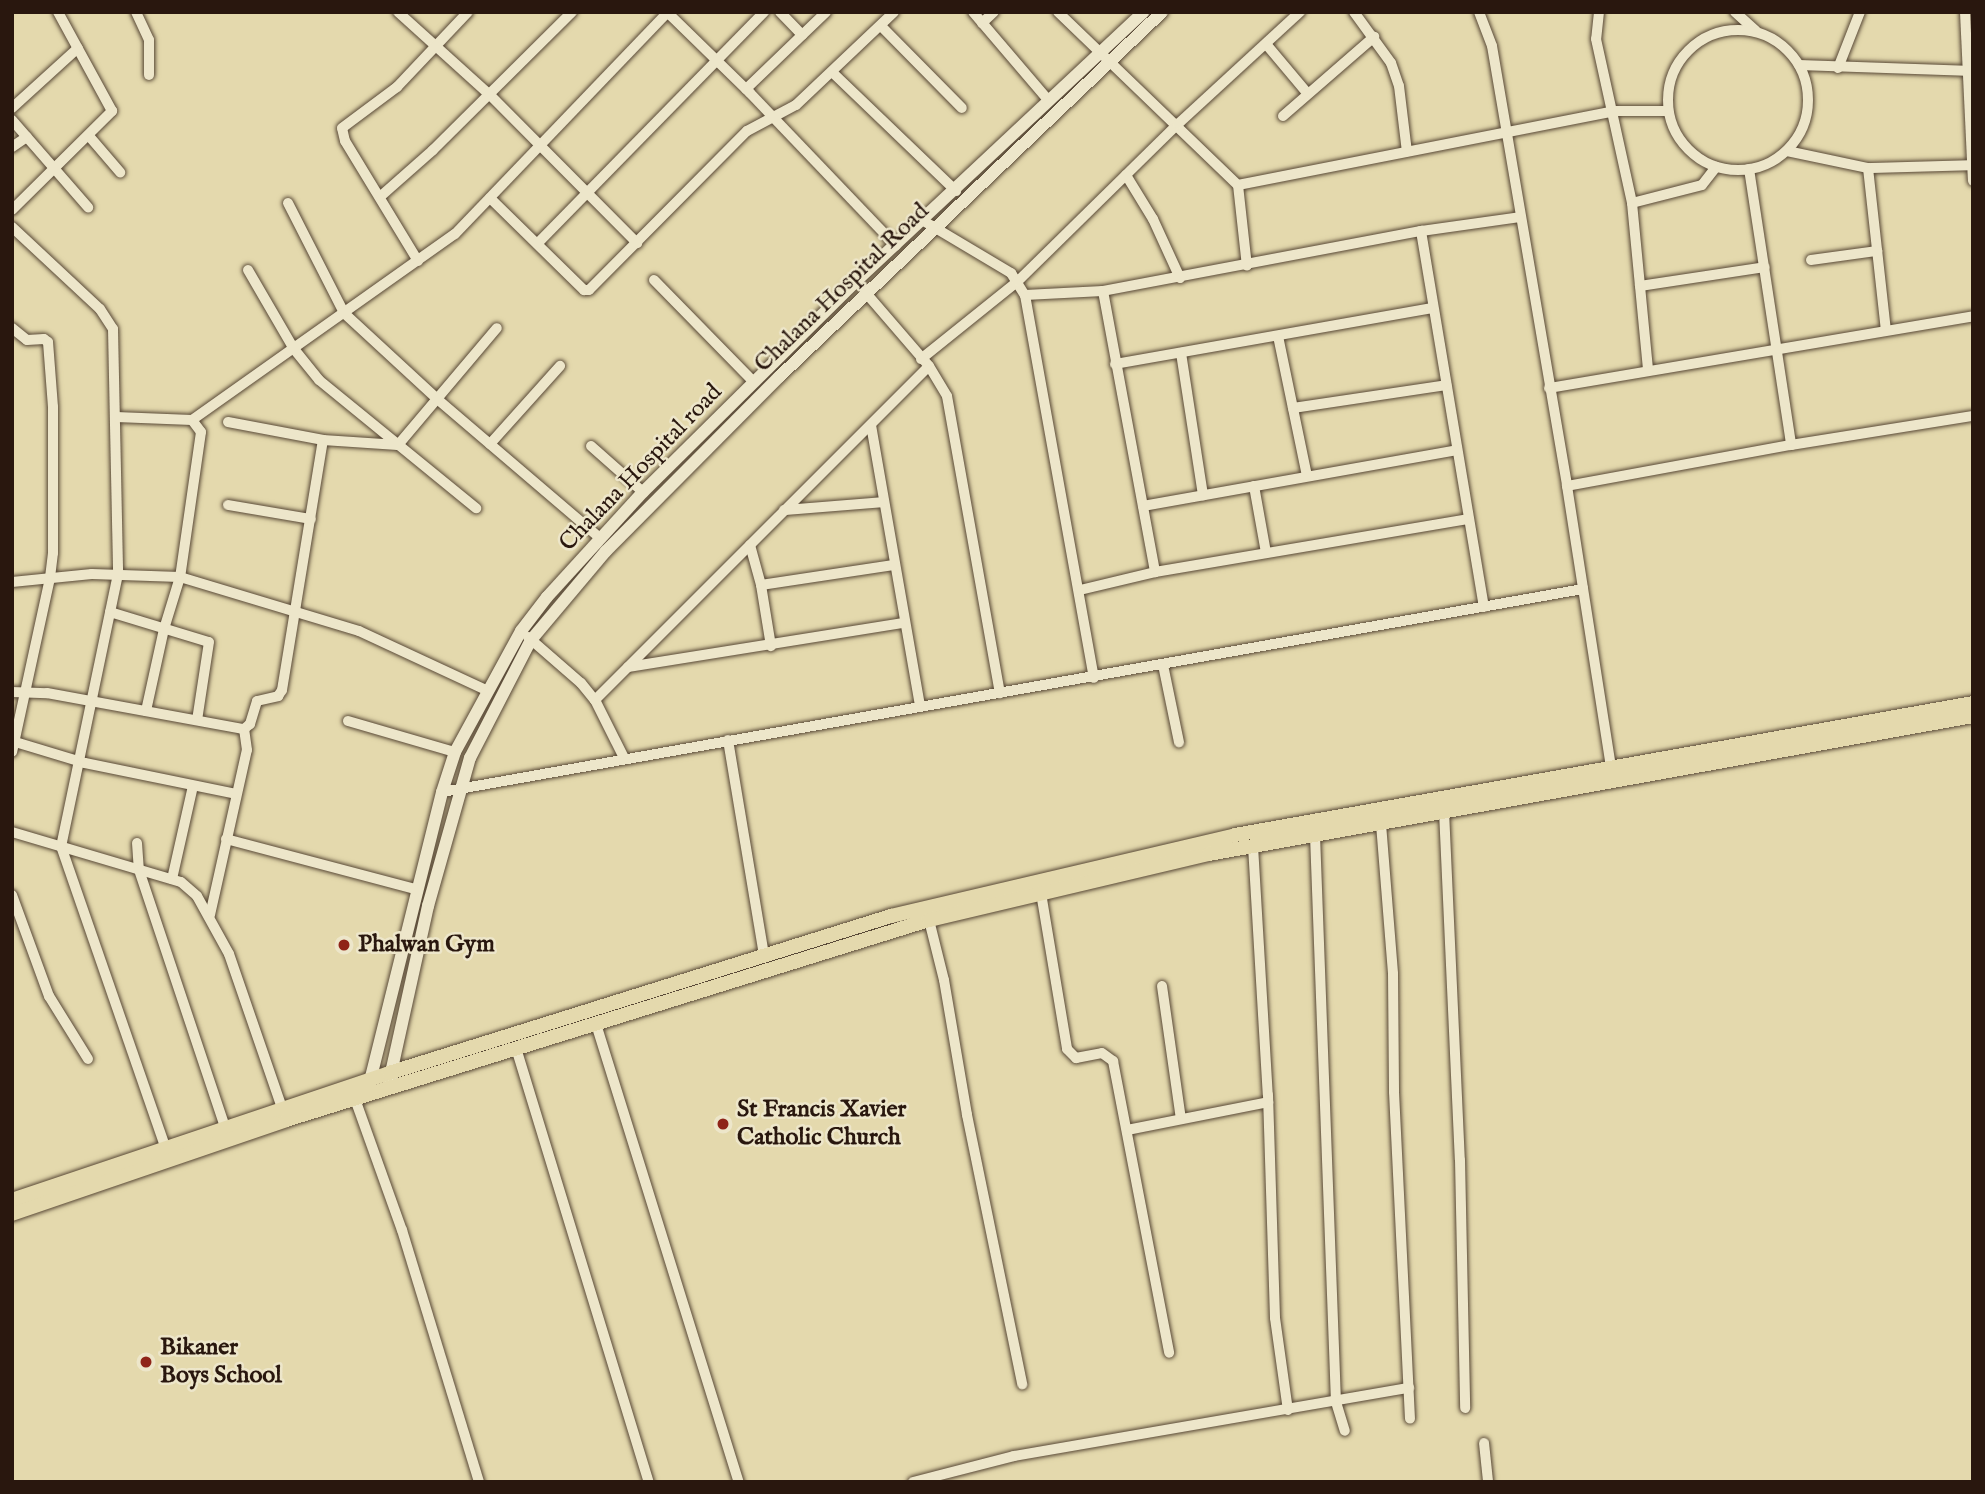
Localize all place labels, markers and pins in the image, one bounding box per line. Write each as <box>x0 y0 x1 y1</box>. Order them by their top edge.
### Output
place label: Phalwan Gym <box>358 931 495 959</box>
marker: Phalwan Gym <box>336 937 352 953</box>
place label: St Francis Xavier Catholic Church <box>737 1096 906 1152</box>
marker: St Francis Xavier Catholic Church <box>715 1116 731 1132</box>
place label: Bikaner Boys School <box>160 1334 282 1390</box>
marker: Bikaner Boys School <box>138 1354 154 1370</box>

